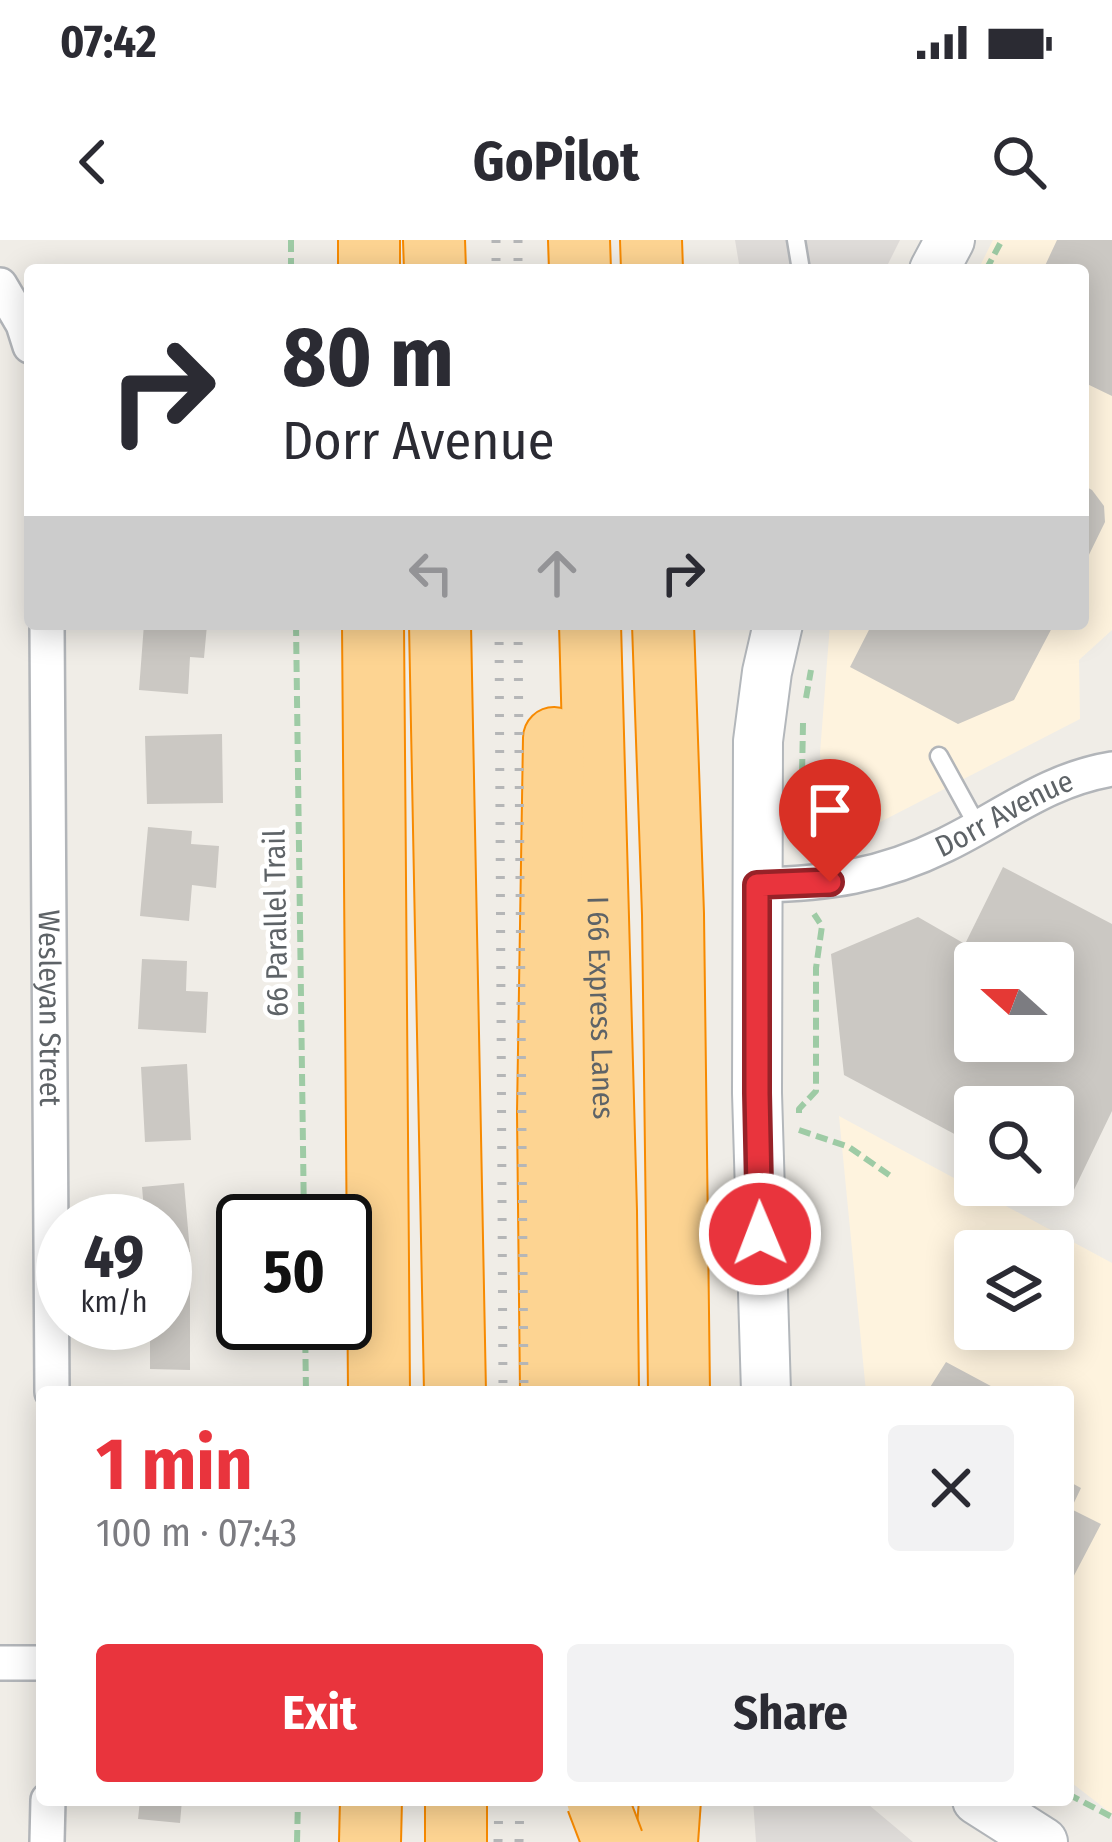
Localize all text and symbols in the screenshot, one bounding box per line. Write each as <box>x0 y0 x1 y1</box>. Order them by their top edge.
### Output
text: 07:42 <box>60 15 156 69</box>
icon: back <box>60 129 126 195</box>
icon: search <box>986 129 1052 195</box>
text: GoPilot <box>473 130 639 194</box>
text: 80 m <box>282 307 454 408</box>
icon: right <box>84 312 240 468</box>
text: Dorr Avenue <box>282 409 554 473</box>
icon: left <box>398 540 464 606</box>
icon: ahead <box>524 540 590 606</box>
icon: right <box>650 540 716 606</box>
pin <box>779 759 881 882</box>
street label: Dorr Avenue <box>929 763 1078 865</box>
icon: arrive <box>797 777 863 843</box>
street label: 66 Parallel Trail <box>256 829 296 1017</box>
street label: I 66 Express Lanes <box>579 896 621 1120</box>
street label: Wesleyan Street <box>31 910 68 1107</box>
north arrow <box>954 942 1074 1062</box>
map controls <box>954 942 1074 1350</box>
button: search <box>954 1086 1074 1206</box>
position arrow <box>697 1171 823 1297</box>
speed limit sign: 50 <box>216 1194 372 1350</box>
text: 49 <box>84 1221 144 1293</box>
button: layers <box>954 1230 1074 1350</box>
text: km/h <box>81 1284 147 1320</box>
text: 1 min <box>96 1422 253 1508</box>
button: close <box>888 1425 1014 1551</box>
text: 100 m · 07:43 <box>96 1510 297 1556</box>
button: Exit <box>96 1644 543 1782</box>
button: Share <box>567 1644 1014 1782</box>

